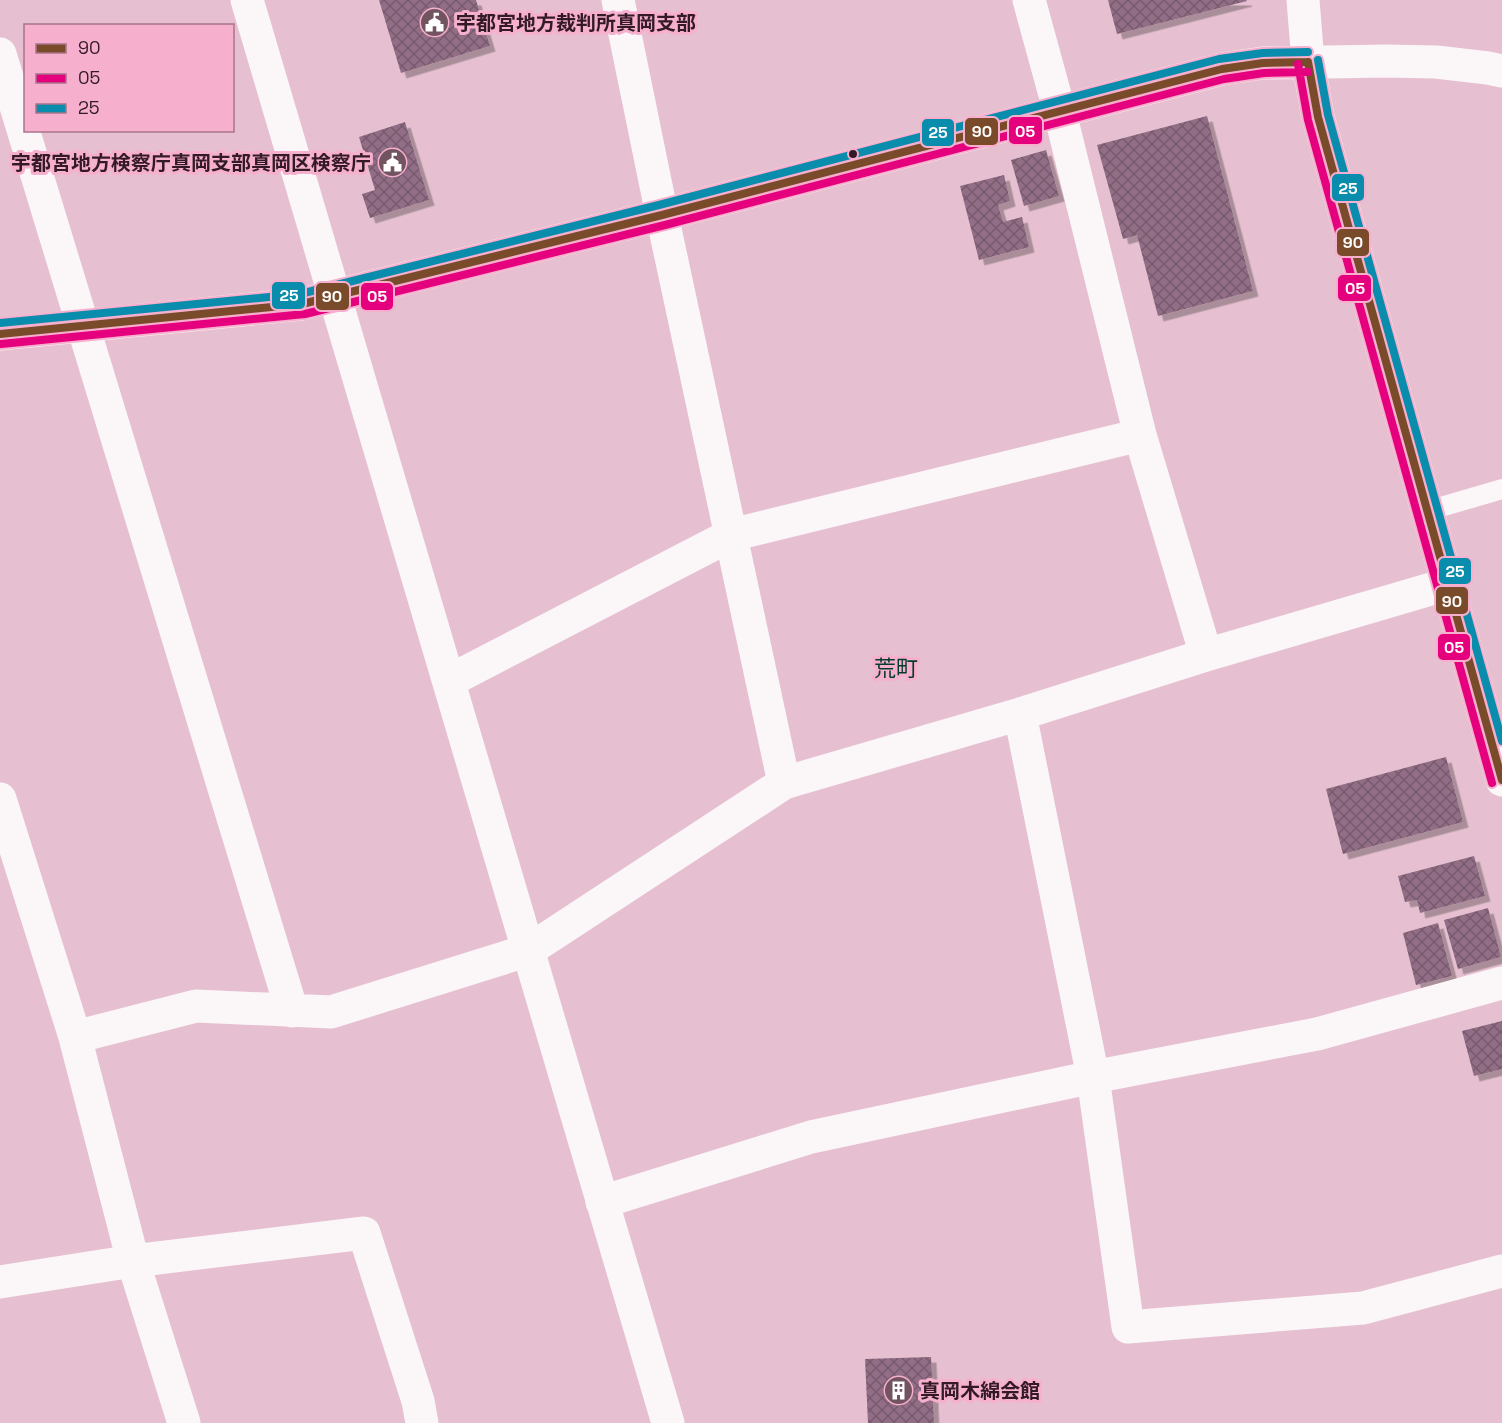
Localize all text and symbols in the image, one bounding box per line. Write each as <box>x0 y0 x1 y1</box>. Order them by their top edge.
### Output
public building icon: 宇都宮地方裁判所真岡支部 <box>419 7 451 39</box>
place label: 宇都宮地方裁判所真岡支部 <box>456 10 696 36</box>
legend <box>24 24 234 132</box>
text: 90 <box>78 36 101 59</box>
text: 05 <box>78 66 100 89</box>
text: 25 <box>78 96 100 119</box>
line badge: 05 <box>1008 116 1043 145</box>
line badge: 90 <box>964 117 999 146</box>
line badge: 25 <box>921 118 955 147</box>
text: 90 <box>972 121 992 142</box>
text: 05 <box>1015 121 1035 142</box>
text: 25 <box>928 122 948 143</box>
public building icon: 宇都宮地方検察庁真岡支部真岡区検察庁 <box>376 147 408 179</box>
unlabelled marker <box>847 148 859 160</box>
place label: 宇都宮地方検察庁真岡支部真岡区検察庁 <box>11 150 371 176</box>
line badge: 25 <box>1331 173 1365 202</box>
text: 25 <box>1338 178 1358 199</box>
line badge: 90 <box>1336 228 1370 257</box>
text: 90 <box>1343 232 1363 253</box>
line badge: 05 <box>1337 274 1372 302</box>
text: 05 <box>1345 278 1365 299</box>
line badge: 25 <box>271 281 306 310</box>
line badge: 90 <box>315 282 350 311</box>
line badge: 05 <box>360 282 394 311</box>
text: 25 <box>279 285 299 306</box>
text: 90 <box>322 286 342 307</box>
text: 05 <box>367 286 387 307</box>
line badge: 25 <box>1438 557 1472 585</box>
text: 25 <box>1445 561 1465 582</box>
line badge: 90 <box>1435 586 1469 615</box>
text: 90 <box>1442 591 1462 612</box>
line badge: 05 <box>1437 633 1471 661</box>
text: 05 <box>1444 637 1464 658</box>
district label: 荒町 <box>874 654 918 682</box>
building icon: 真岡木綿会館 <box>883 1375 915 1407</box>
place label: 真岡木綿会館 <box>920 1378 1040 1404</box>

